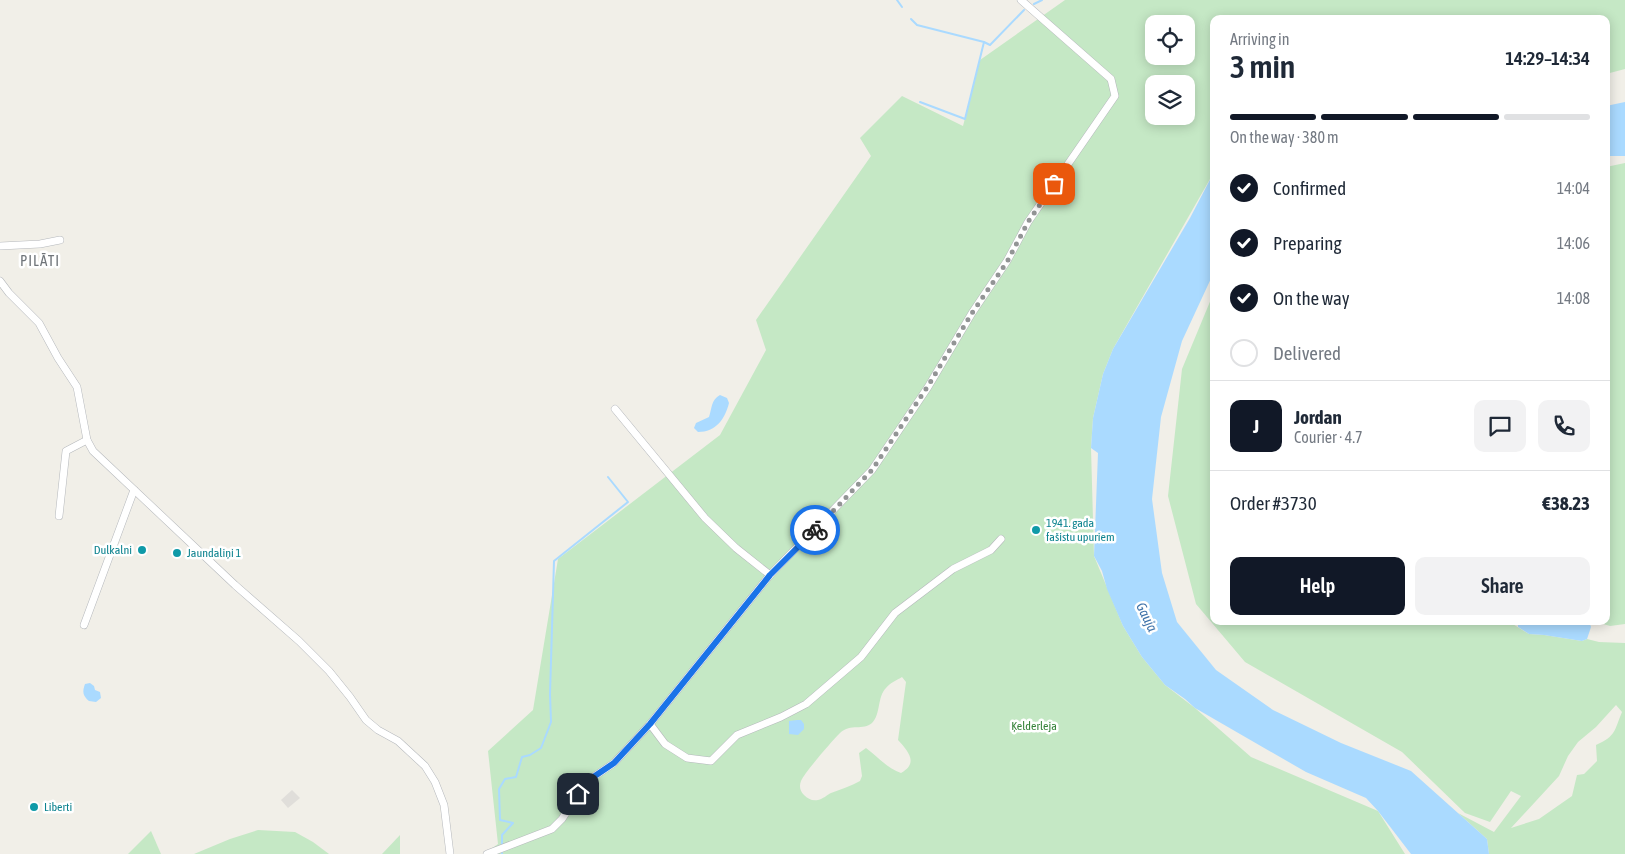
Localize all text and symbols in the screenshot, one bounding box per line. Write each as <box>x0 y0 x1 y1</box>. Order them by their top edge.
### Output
map controls <box>1145 15 1195 125</box>
button: locate <box>1145 15 1195 65</box>
text: Arriving in <box>1230 30 1290 48</box>
text: 14:29–14:34 <box>1505 47 1590 69</box>
text: 3 min <box>1230 48 1295 85</box>
button: layers <box>1145 75 1195 125</box>
text: On the way · 380 m <box>1230 128 1339 146</box>
pin <box>1033 163 1075 205</box>
icon: bag <box>1040 170 1068 198</box>
icon: check <box>1230 174 1258 202</box>
text: Confirmed <box>1273 177 1346 199</box>
text: 14:04 <box>1557 179 1590 197</box>
icon: check <box>1230 229 1258 257</box>
text: Preparing <box>1273 232 1342 254</box>
text: 14:06 <box>1557 234 1590 252</box>
district label: PILĀTI <box>20 252 60 269</box>
icon: check <box>1230 284 1258 312</box>
text: On the way <box>1273 287 1350 309</box>
text: 14:08 <box>1557 289 1590 307</box>
text: Delivered <box>1273 342 1341 364</box>
button: chat <box>1474 400 1526 452</box>
button: phone <box>1538 400 1590 452</box>
text: Jordan <box>1294 406 1342 428</box>
text: J <box>1253 415 1259 437</box>
text: Courier · 4.7 <box>1294 428 1363 446</box>
text: Order #3730 <box>1230 492 1317 514</box>
text: €38.23 <box>1542 492 1590 514</box>
courier <box>790 505 840 555</box>
icon: bike <box>801 516 829 544</box>
place label: 1941. gada fašistu upuriem <box>1046 516 1115 544</box>
marker: 1941. gada fašistu upuriem <box>1030 524 1042 536</box>
place label: Dulkalni <box>94 543 132 557</box>
marker: Dulkalni <box>136 544 148 556</box>
place label: Jaundaliņi 1 <box>187 546 241 560</box>
marker: Jaundaliņi 1 <box>171 547 183 559</box>
button: Help <box>1230 557 1405 615</box>
button: Share <box>1415 557 1590 615</box>
water label: Gauja <box>1133 600 1161 635</box>
park label: Ķelderleja <box>1011 719 1057 733</box>
pin <box>557 773 599 815</box>
icon: home <box>564 780 592 808</box>
place label: Liberti <box>44 800 72 814</box>
marker: Liberti <box>28 801 40 813</box>

